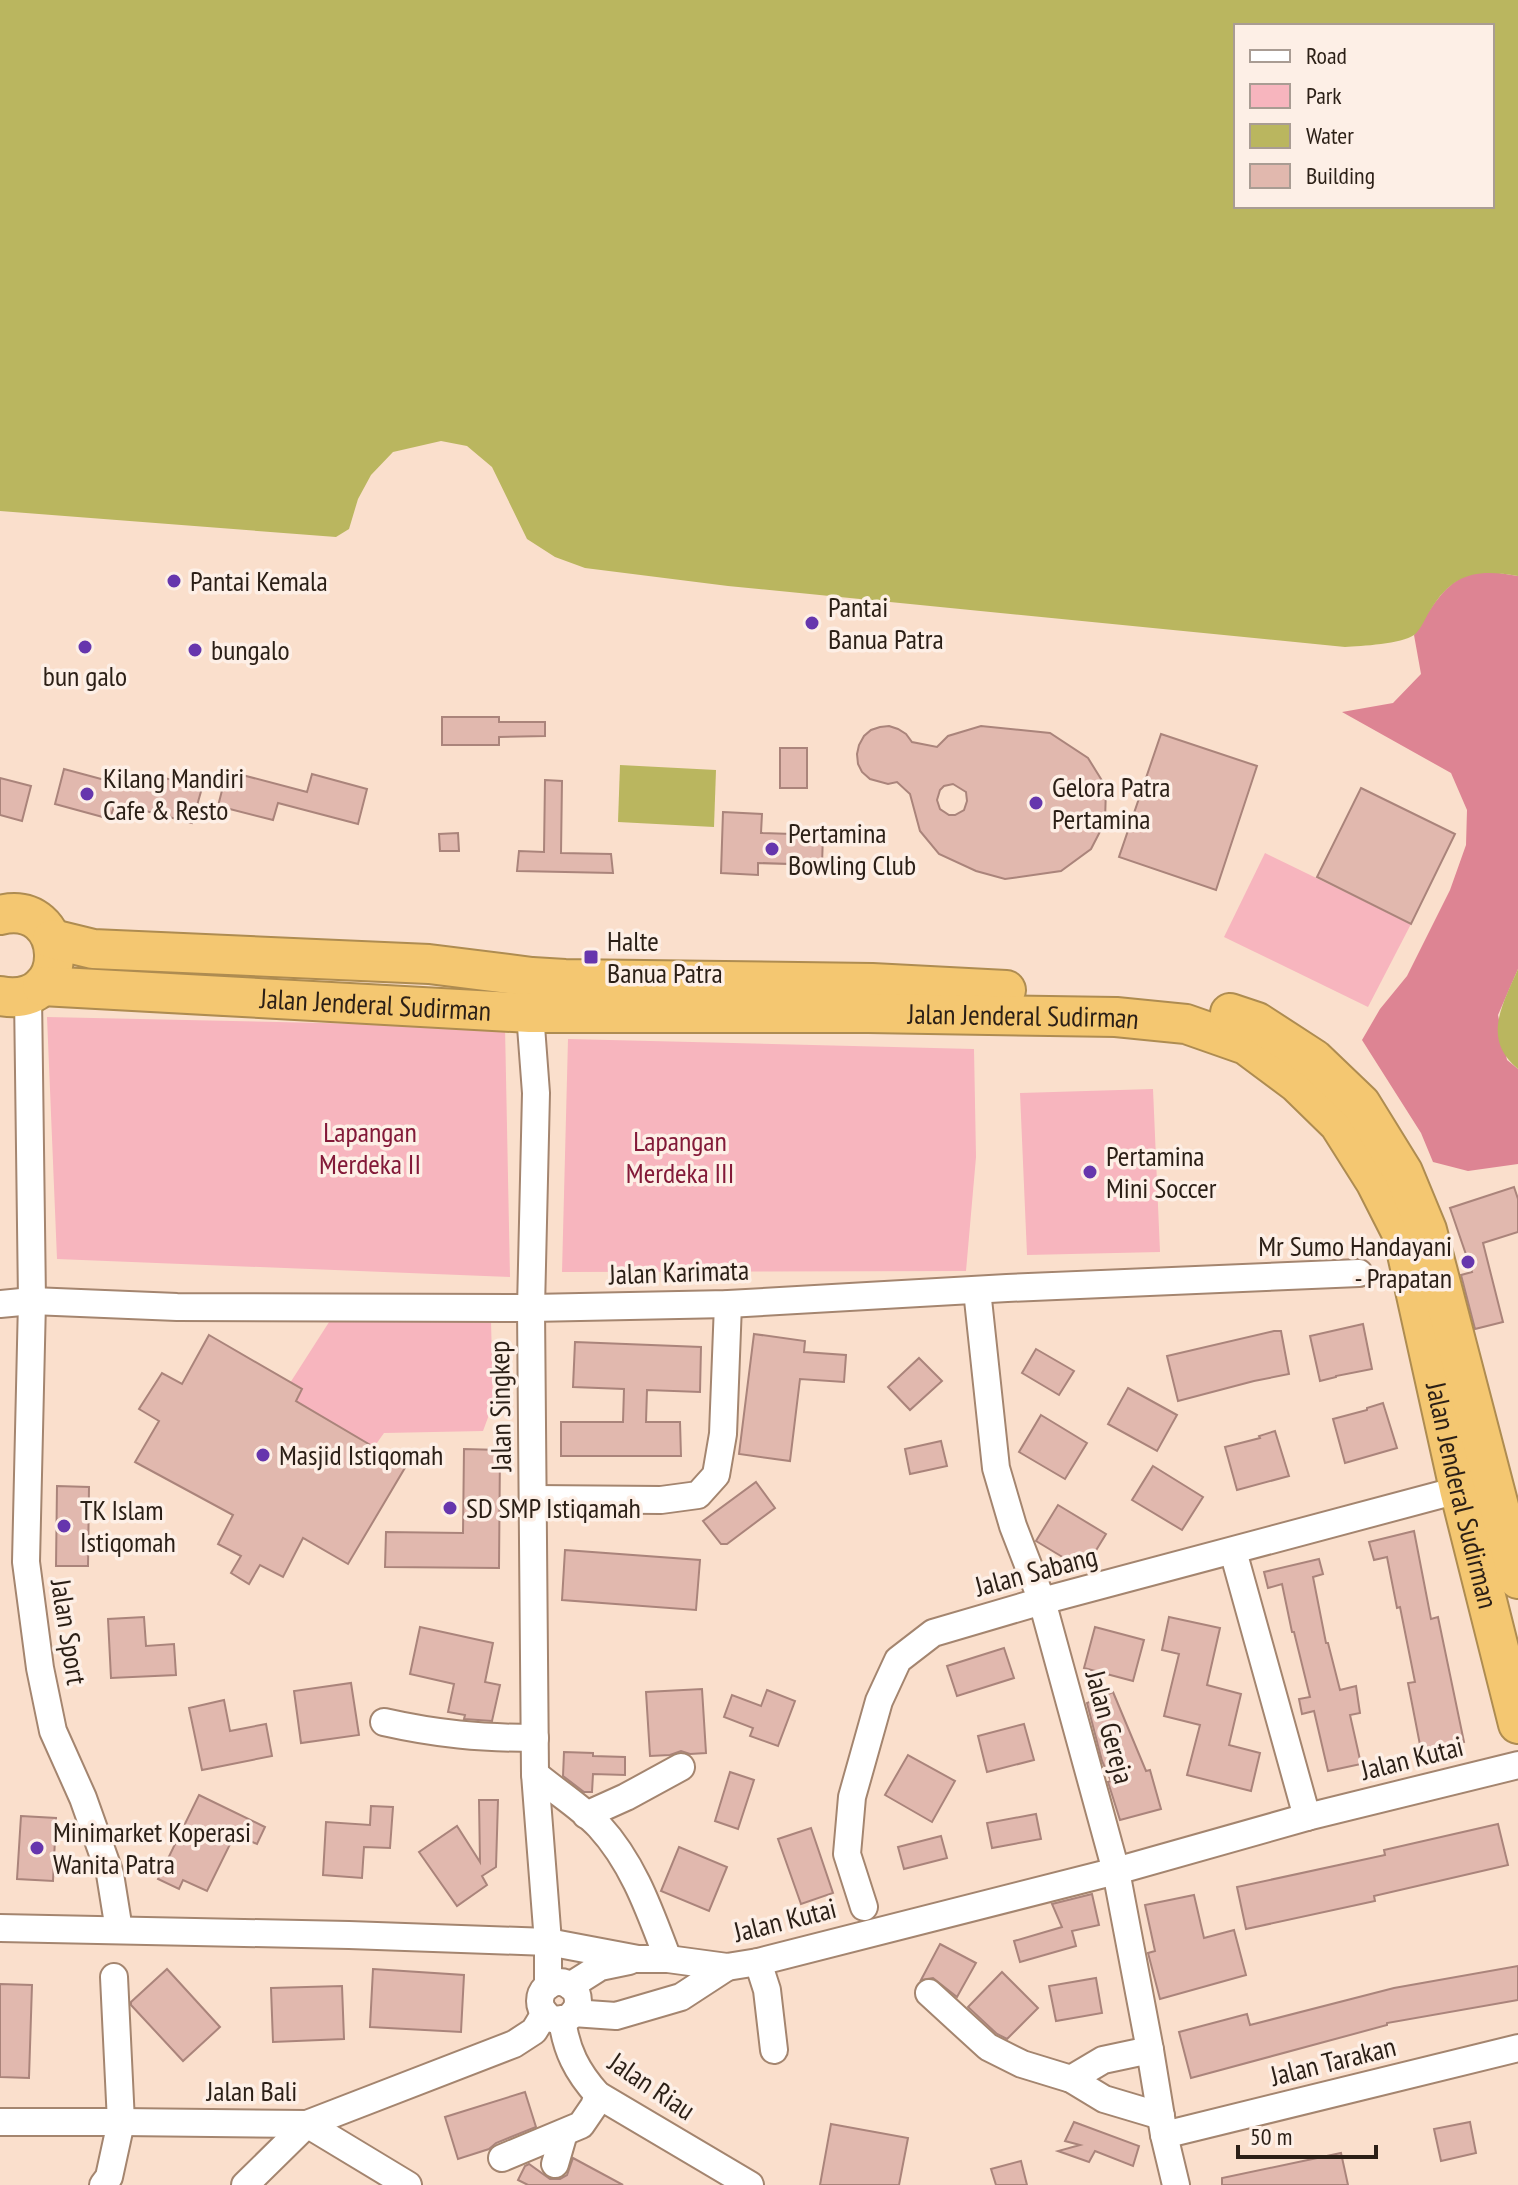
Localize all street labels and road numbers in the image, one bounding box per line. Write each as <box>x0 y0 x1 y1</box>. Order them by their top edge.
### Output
street label: Jalan Jenderal Sudirman <box>258 979 492 1029</box>
street label: Jalan Jenderal Sudirman <box>906 995 1141 1037</box>
street label: Jalan Karimata <box>607 1251 750 1292</box>
street label: Jalan Singkep <box>480 1340 519 1473</box>
street label: Jalan Jenderal Sudirman <box>1418 1378 1507 1612</box>
street label: Jalan Sabang <box>970 1536 1101 1605</box>
street label: Jalan Sport <box>43 1576 96 1688</box>
street label: Jalan Gereja <box>1077 1665 1143 1788</box>
street label: Jalan Kutai <box>1356 1727 1467 1788</box>
street label: Jalan Kutai <box>729 1889 840 1950</box>
street label: Jalan Tarakan <box>1265 2027 1399 2094</box>
street label: Jalan Riau <box>601 2043 703 2128</box>
street label: Jalan Bali <box>206 2072 297 2109</box>

